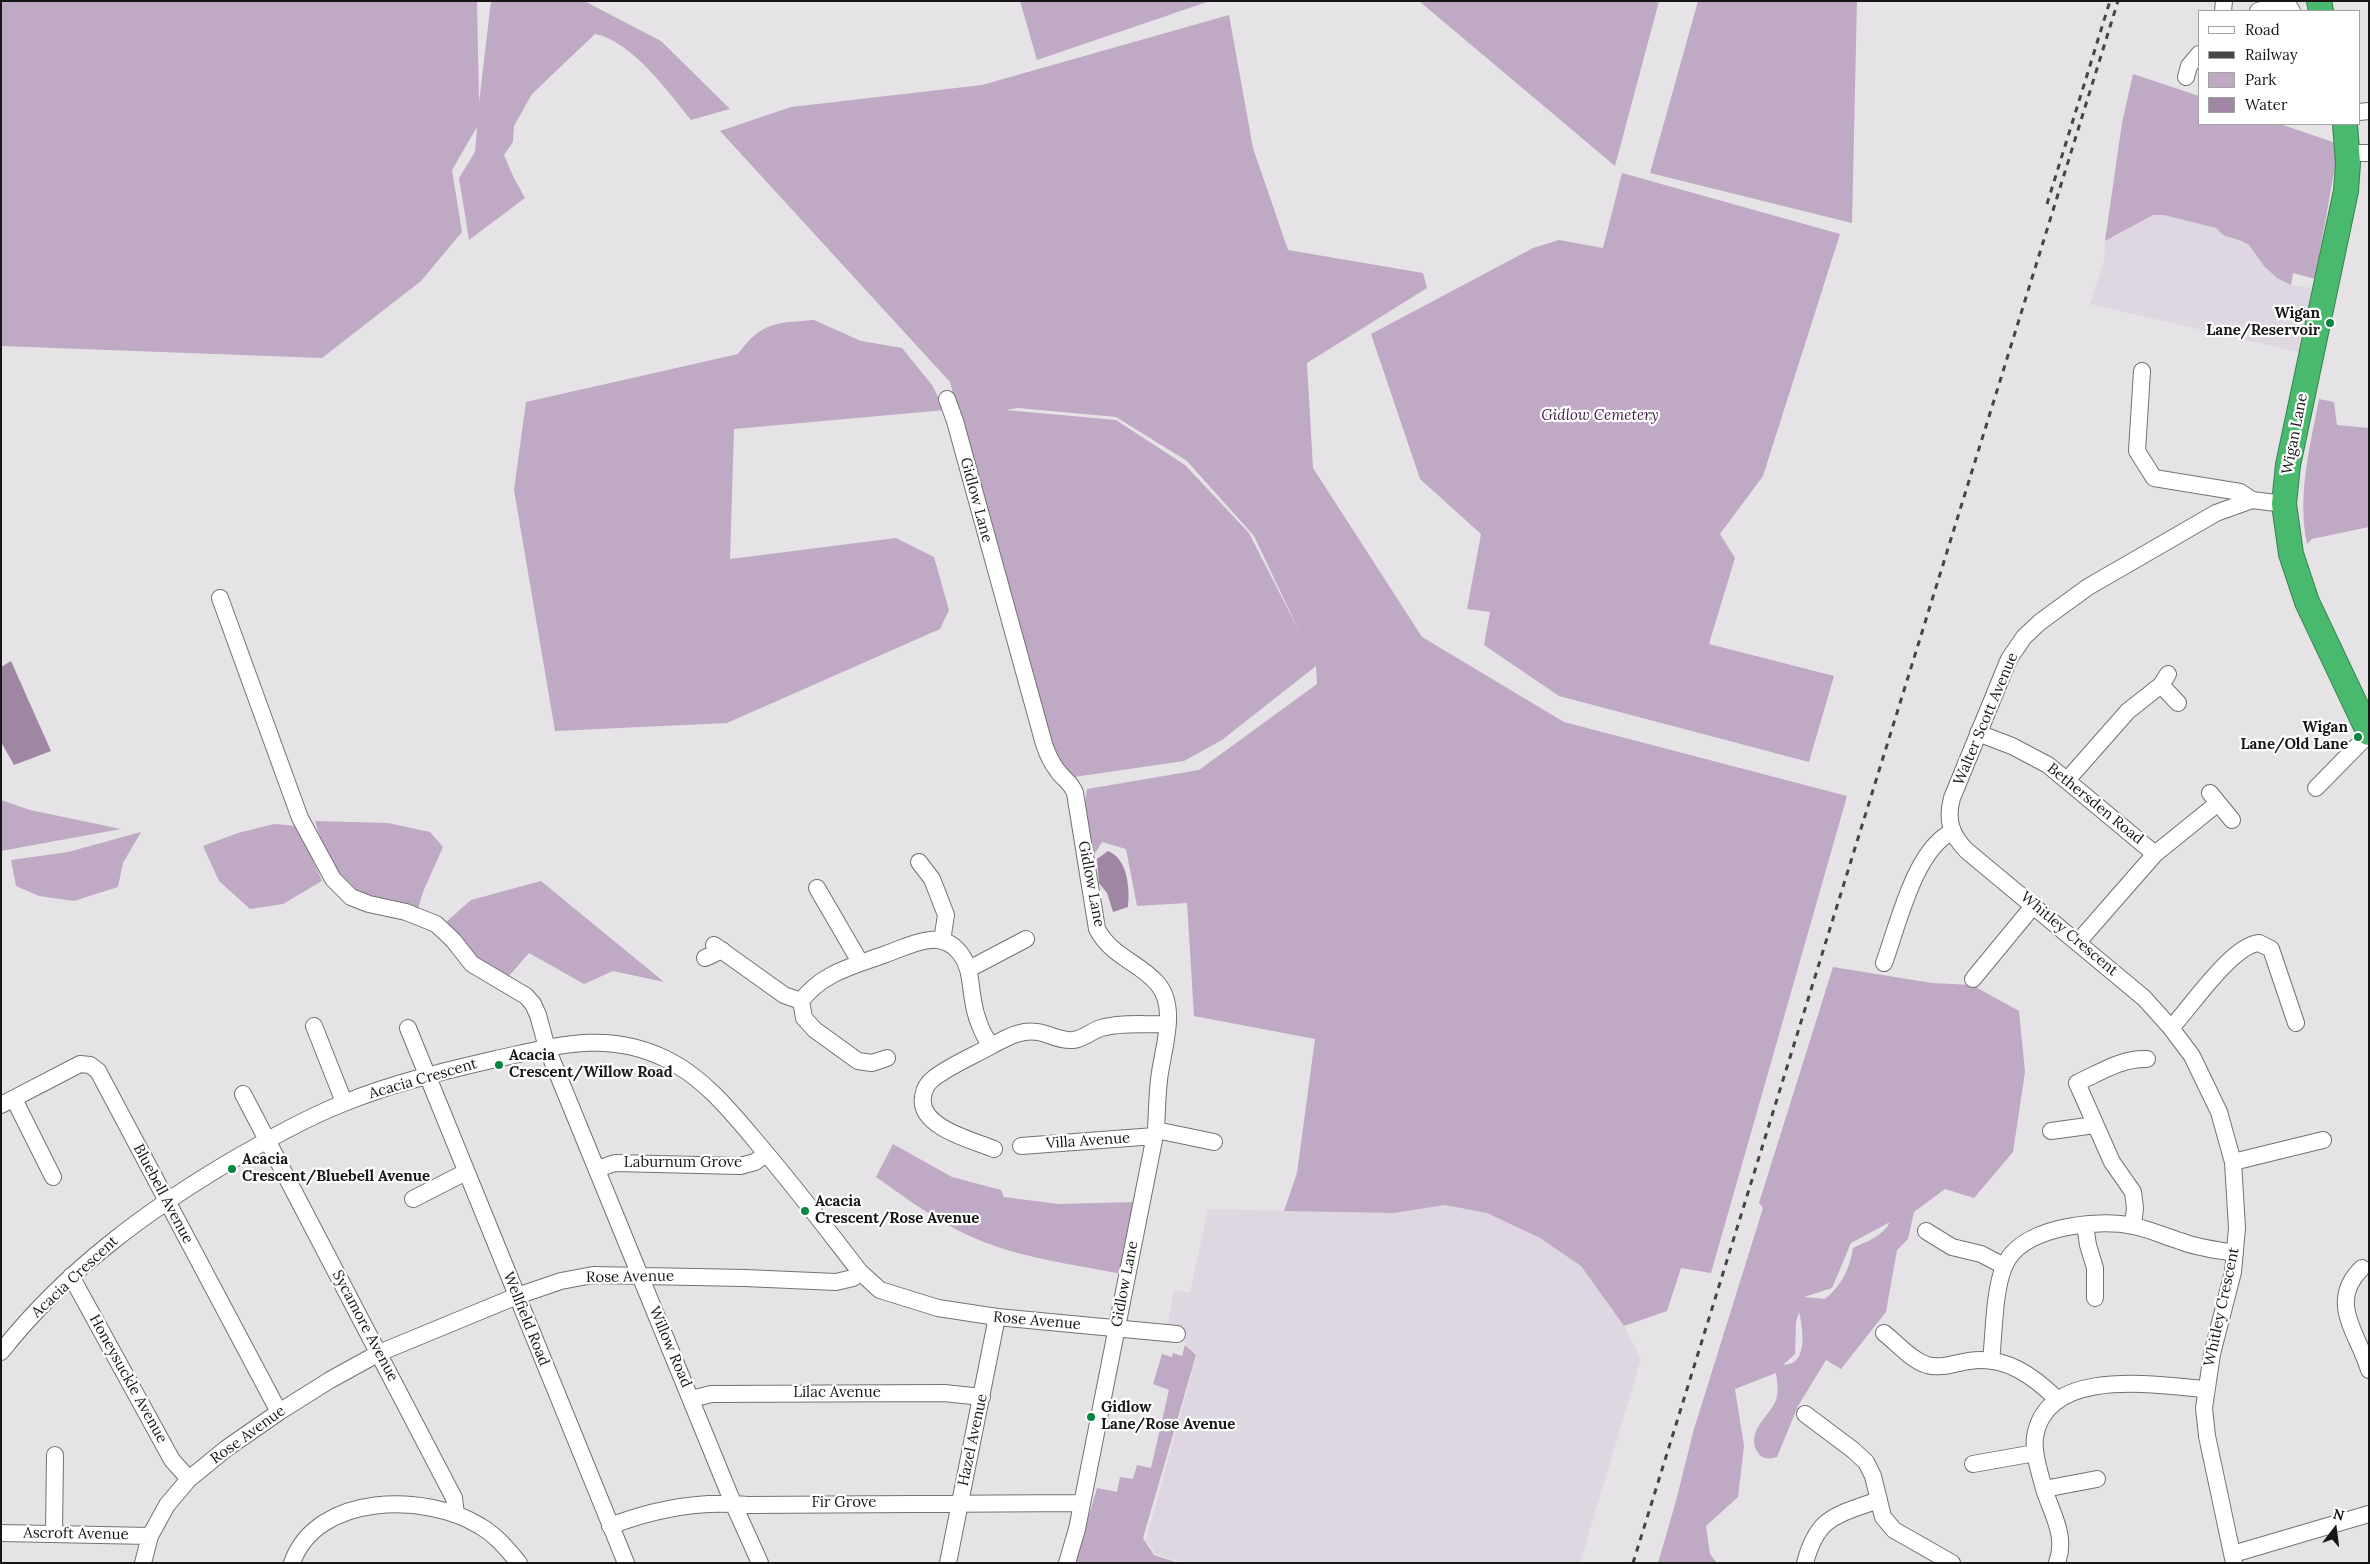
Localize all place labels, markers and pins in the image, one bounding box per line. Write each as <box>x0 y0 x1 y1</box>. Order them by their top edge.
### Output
place label: Wigan Lane/Reservoir <box>2206 305 2320 340</box>
marker: Wigan Lane/Reservoir <box>2324 317 2336 329</box>
place label: Wigan Lane/Old Lane <box>2240 719 2348 754</box>
marker: Wigan Lane/Old Lane <box>2352 731 2364 743</box>
place label: Acacia Crescent/Willow Road <box>509 1047 673 1082</box>
marker: Acacia Crescent/Willow Road <box>493 1059 505 1071</box>
place label: Acacia Crescent/Bluebell Avenue <box>242 1151 430 1186</box>
marker: Acacia Crescent/Bluebell Avenue <box>226 1163 238 1175</box>
place label: Acacia Crescent/Rose Avenue <box>815 1193 979 1228</box>
marker: Acacia Crescent/Rose Avenue <box>799 1205 811 1217</box>
place label: Gidlow Lane/Rose Avenue <box>1101 1399 1235 1434</box>
marker: Gidlow Lane/Rose Avenue <box>1085 1411 1097 1423</box>

